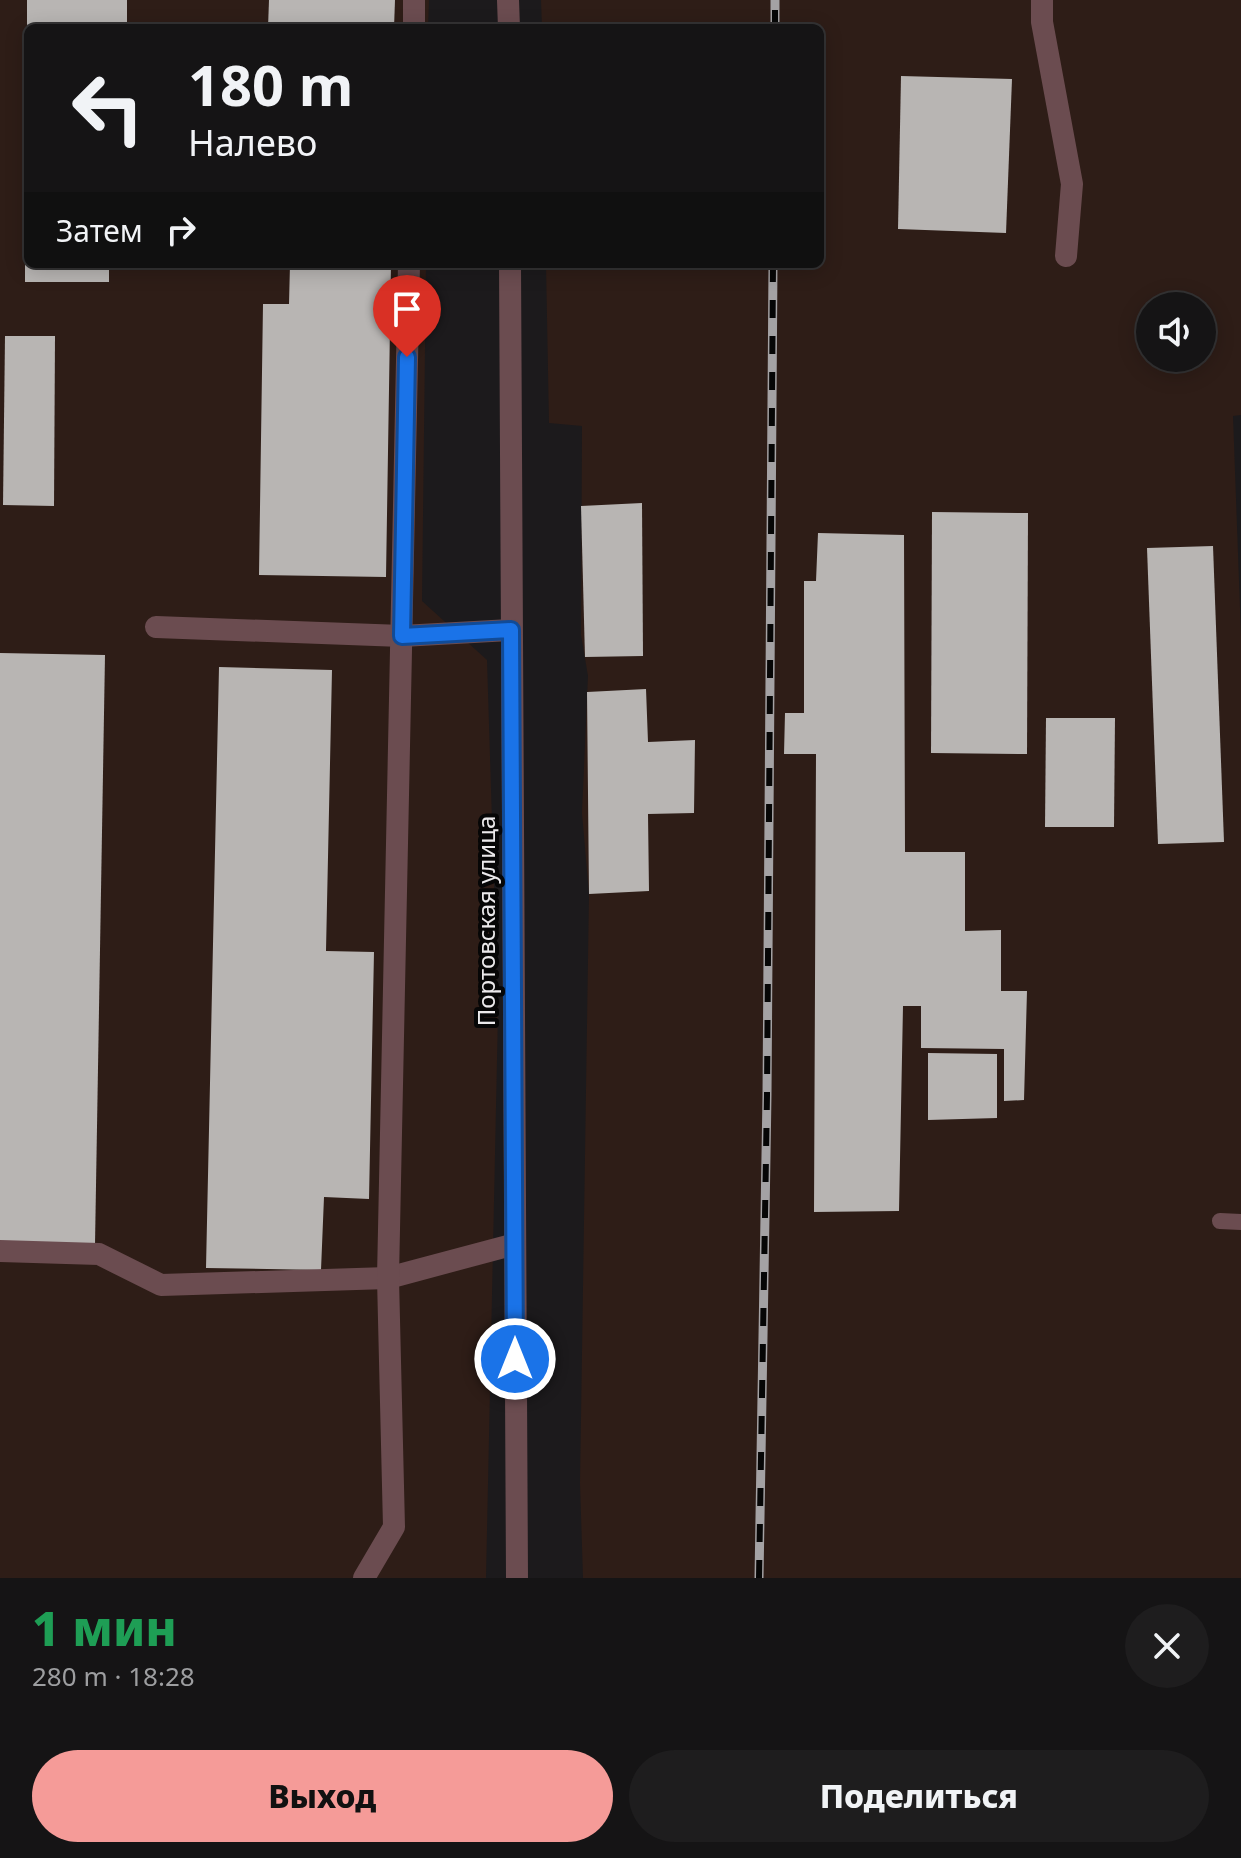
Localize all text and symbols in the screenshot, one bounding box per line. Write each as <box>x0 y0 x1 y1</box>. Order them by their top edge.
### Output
text: 180 m <box>188 46 353 122</box>
icon: left <box>56 56 160 160</box>
text: Налево <box>188 118 317 167</box>
icon: right <box>159 208 203 252</box>
text: Затем <box>56 210 143 251</box>
pin <box>373 275 441 357</box>
icon: arrive <box>385 287 429 331</box>
map controls <box>1136 292 1216 372</box>
button: sound <box>1136 292 1216 372</box>
street label: Портовская улица <box>469 816 502 1026</box>
position arrow <box>473 1317 557 1401</box>
text: 1 мин <box>32 1595 177 1660</box>
button: close <box>1125 1604 1209 1688</box>
text: 280 m · 18:28 <box>32 1658 195 1694</box>
button: Выход <box>32 1750 613 1842</box>
button: Поделиться <box>629 1750 1209 1842</box>

